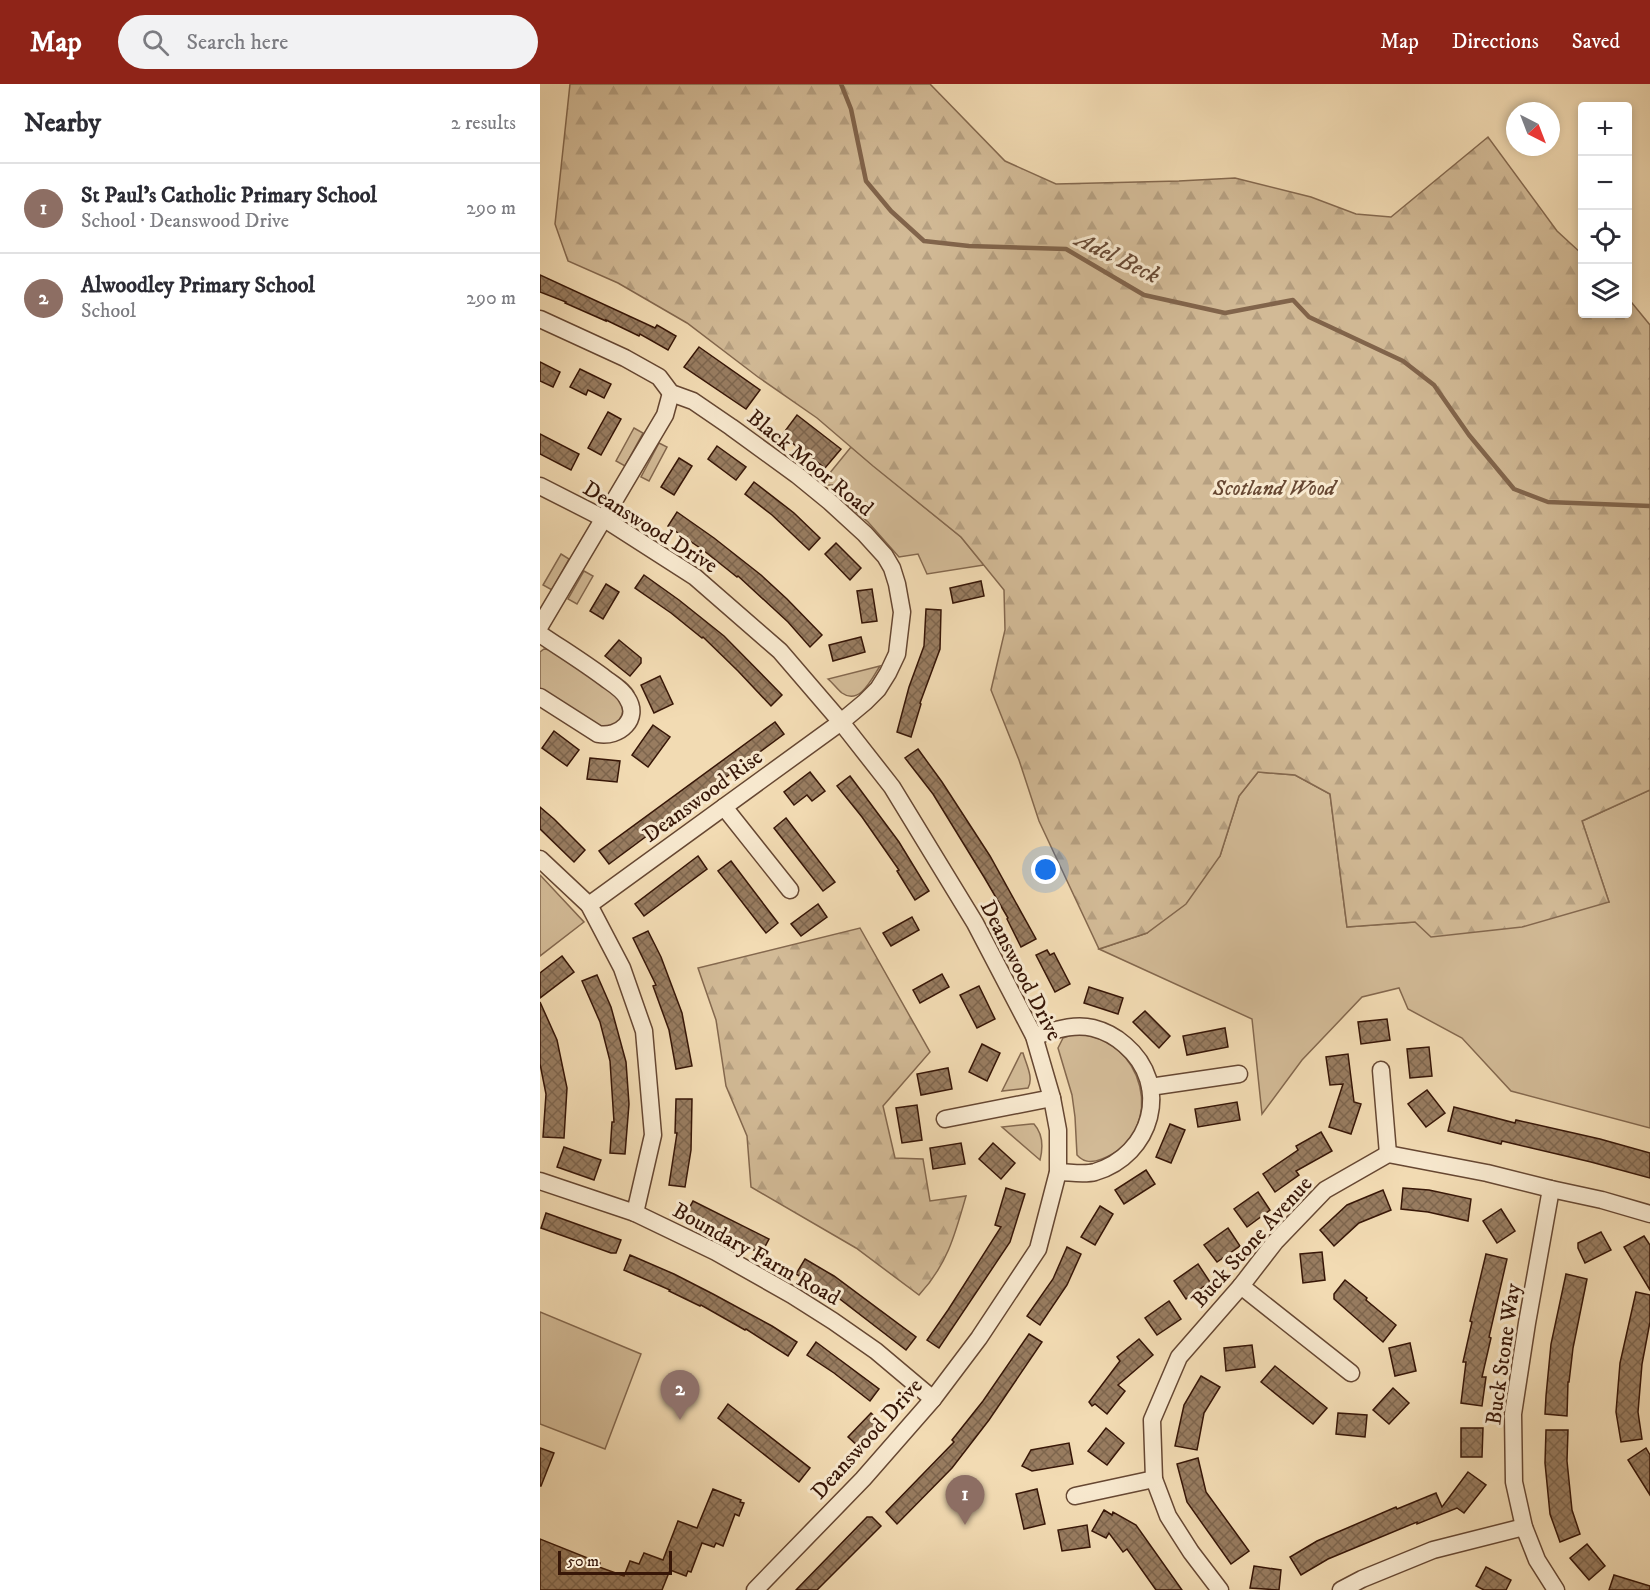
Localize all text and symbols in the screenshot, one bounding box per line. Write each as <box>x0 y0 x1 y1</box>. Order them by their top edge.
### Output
search box <box>118 15 538 69</box>
text: Map <box>30 25 82 60</box>
icon: search <box>139 26 172 59</box>
text: Search here <box>187 29 288 56</box>
text: Map <box>1380 29 1419 55</box>
text: Directions <box>1452 29 1539 55</box>
text: Saved <box>1572 29 1620 55</box>
north arrow <box>1506 102 1560 156</box>
map controls <box>1578 102 1632 318</box>
button: + <box>1578 102 1632 156</box>
text: Nearby <box>24 107 101 140</box>
text: 2 results <box>451 111 516 136</box>
button: − <box>1578 156 1632 210</box>
text: St Paul's Catholic Primary School <box>81 182 377 209</box>
text: 1 <box>40 196 47 221</box>
text: 290 m <box>466 196 516 221</box>
text: School · Deanswood Drive <box>81 209 289 234</box>
button: locate <box>1578 210 1632 264</box>
water label: Adel Beck <box>1068 223 1164 291</box>
button: layers <box>1578 264 1632 318</box>
text: Alwoodley Primary School <box>81 272 315 299</box>
text: 2 <box>39 286 48 311</box>
text: 290 m <box>466 286 516 311</box>
text: School <box>81 299 136 324</box>
street label: Black Moor Road <box>742 404 879 522</box>
street label: Deanswood Drive <box>578 475 723 579</box>
park label: Scotland Wood <box>1212 475 1339 502</box>
street label: Deanswood Rise <box>638 744 768 849</box>
your location <box>1031 855 1060 884</box>
street label: Deanswood Drive <box>974 896 1068 1045</box>
street label: Buck Stone Avenue <box>1186 1171 1318 1313</box>
street label: Boundary Farm Road <box>668 1197 845 1312</box>
street label: Buck Stone Way <box>1480 1281 1527 1427</box>
pin: 2 <box>660 1370 700 1420</box>
street label: Deanswood Drive <box>806 1373 929 1505</box>
pin: 1 <box>946 1476 984 1525</box>
scale bar <box>558 1548 672 1576</box>
text: 50 m <box>567 1551 599 1571</box>

